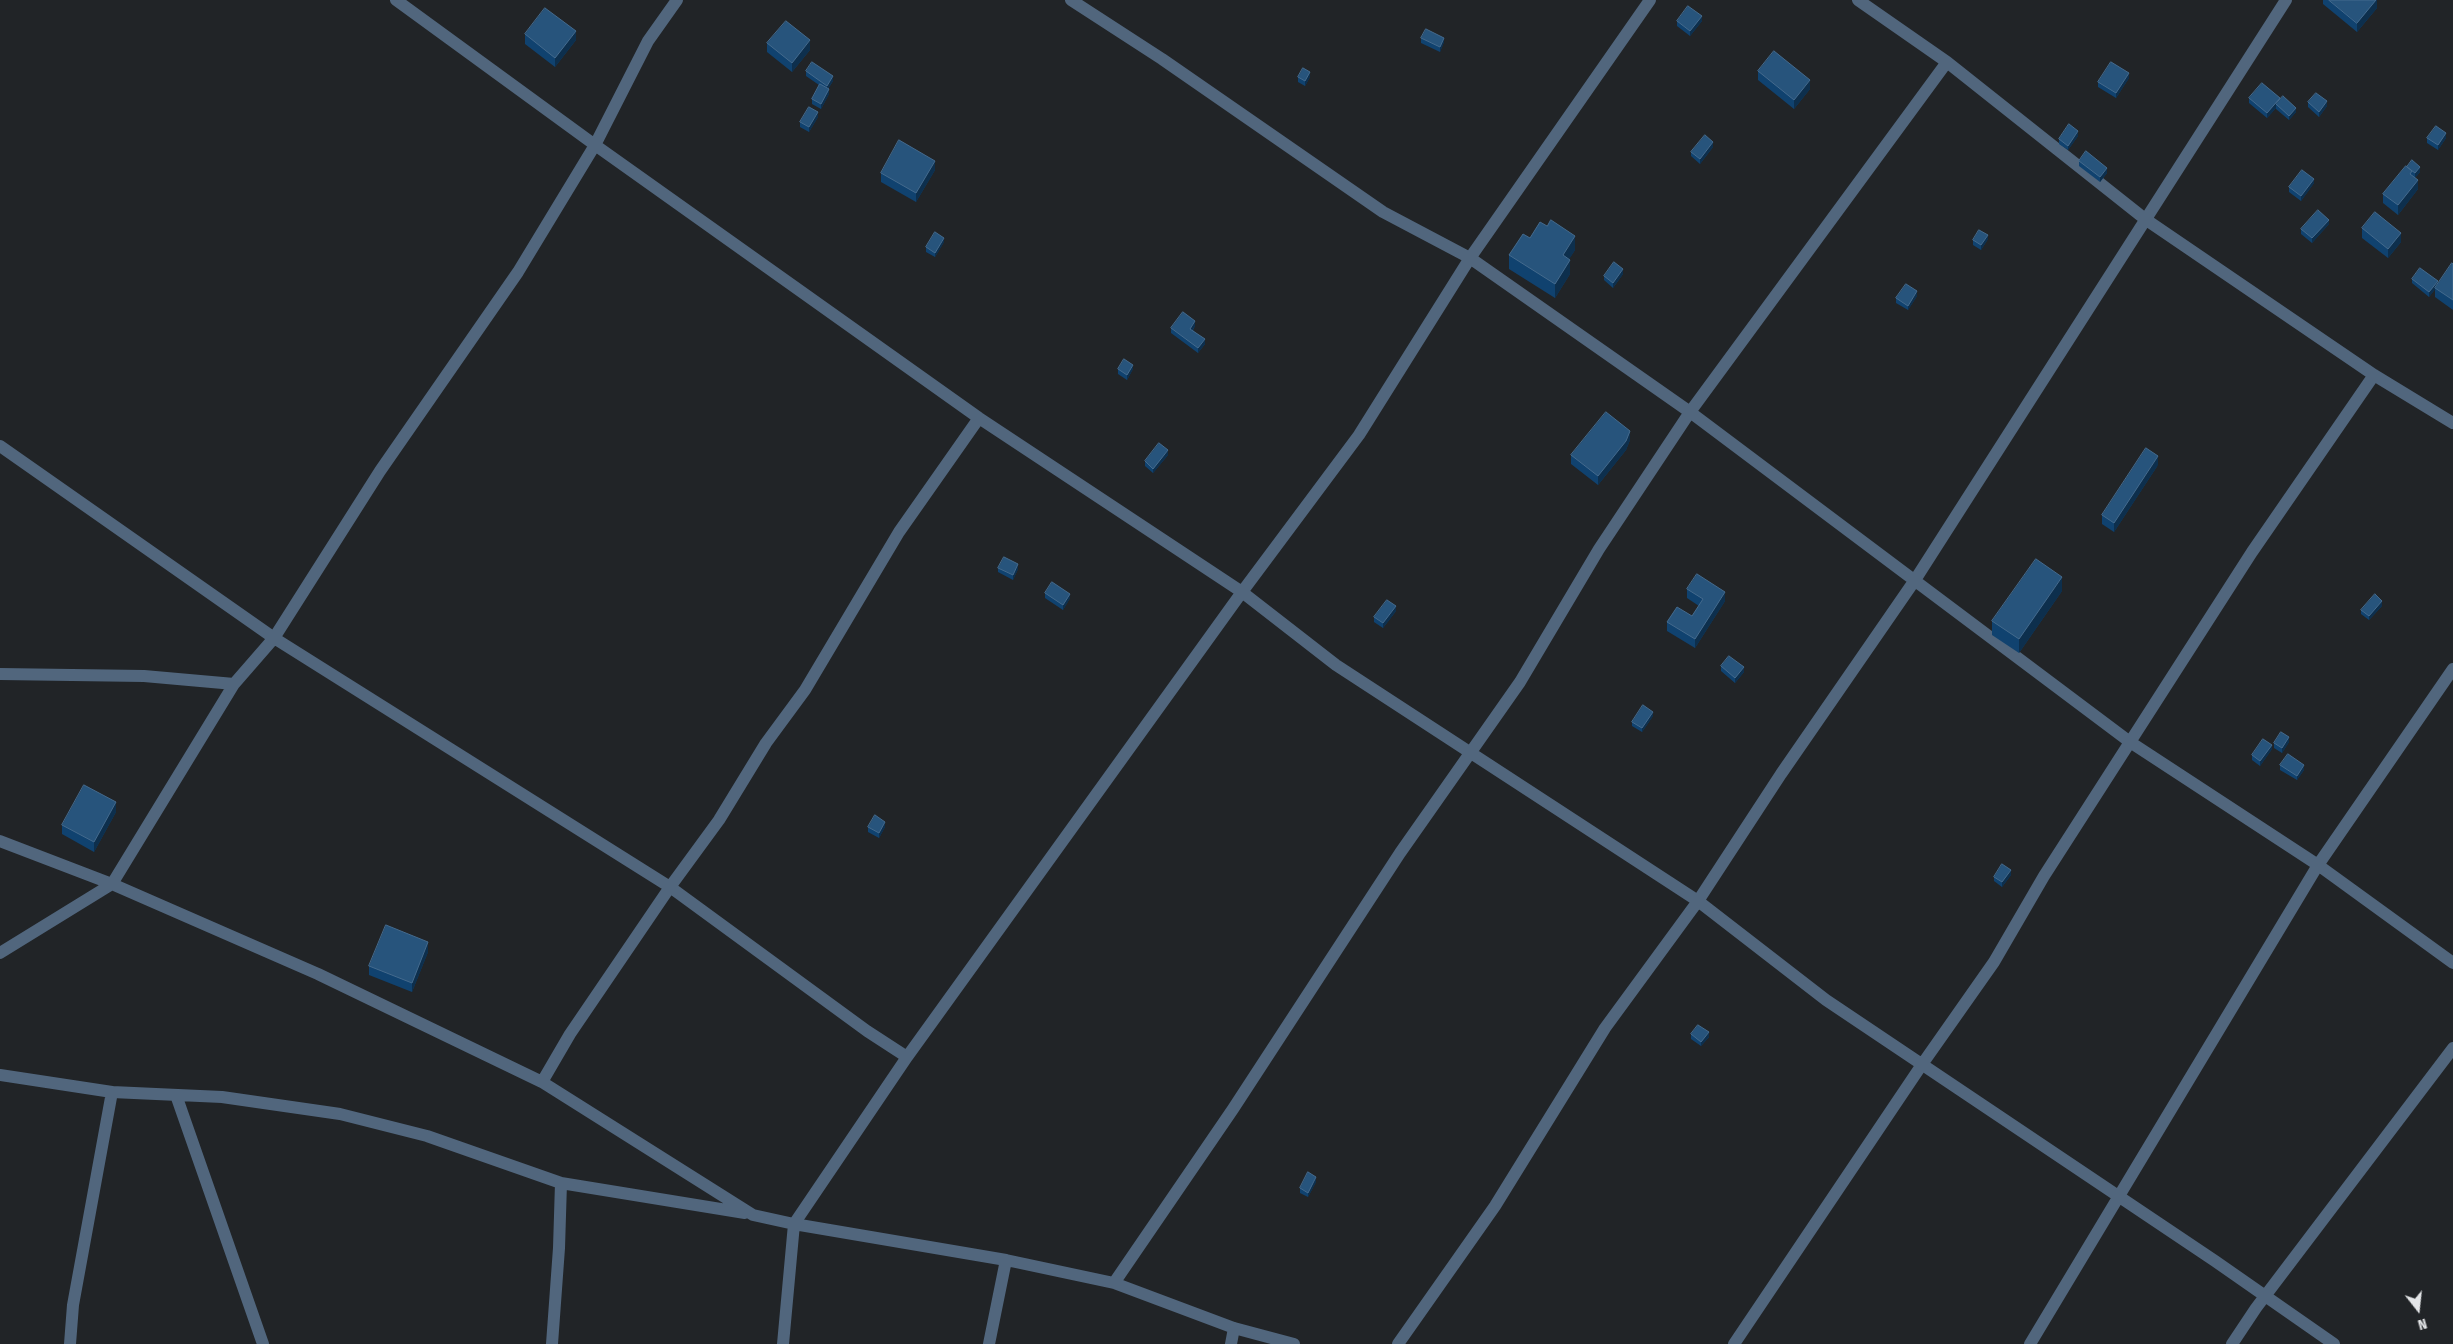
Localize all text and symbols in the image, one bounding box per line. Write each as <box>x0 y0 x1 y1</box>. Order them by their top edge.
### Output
north arrow <box>2393 1284 2443 1334</box>
text: N <box>2416 1315 2429 1333</box>

